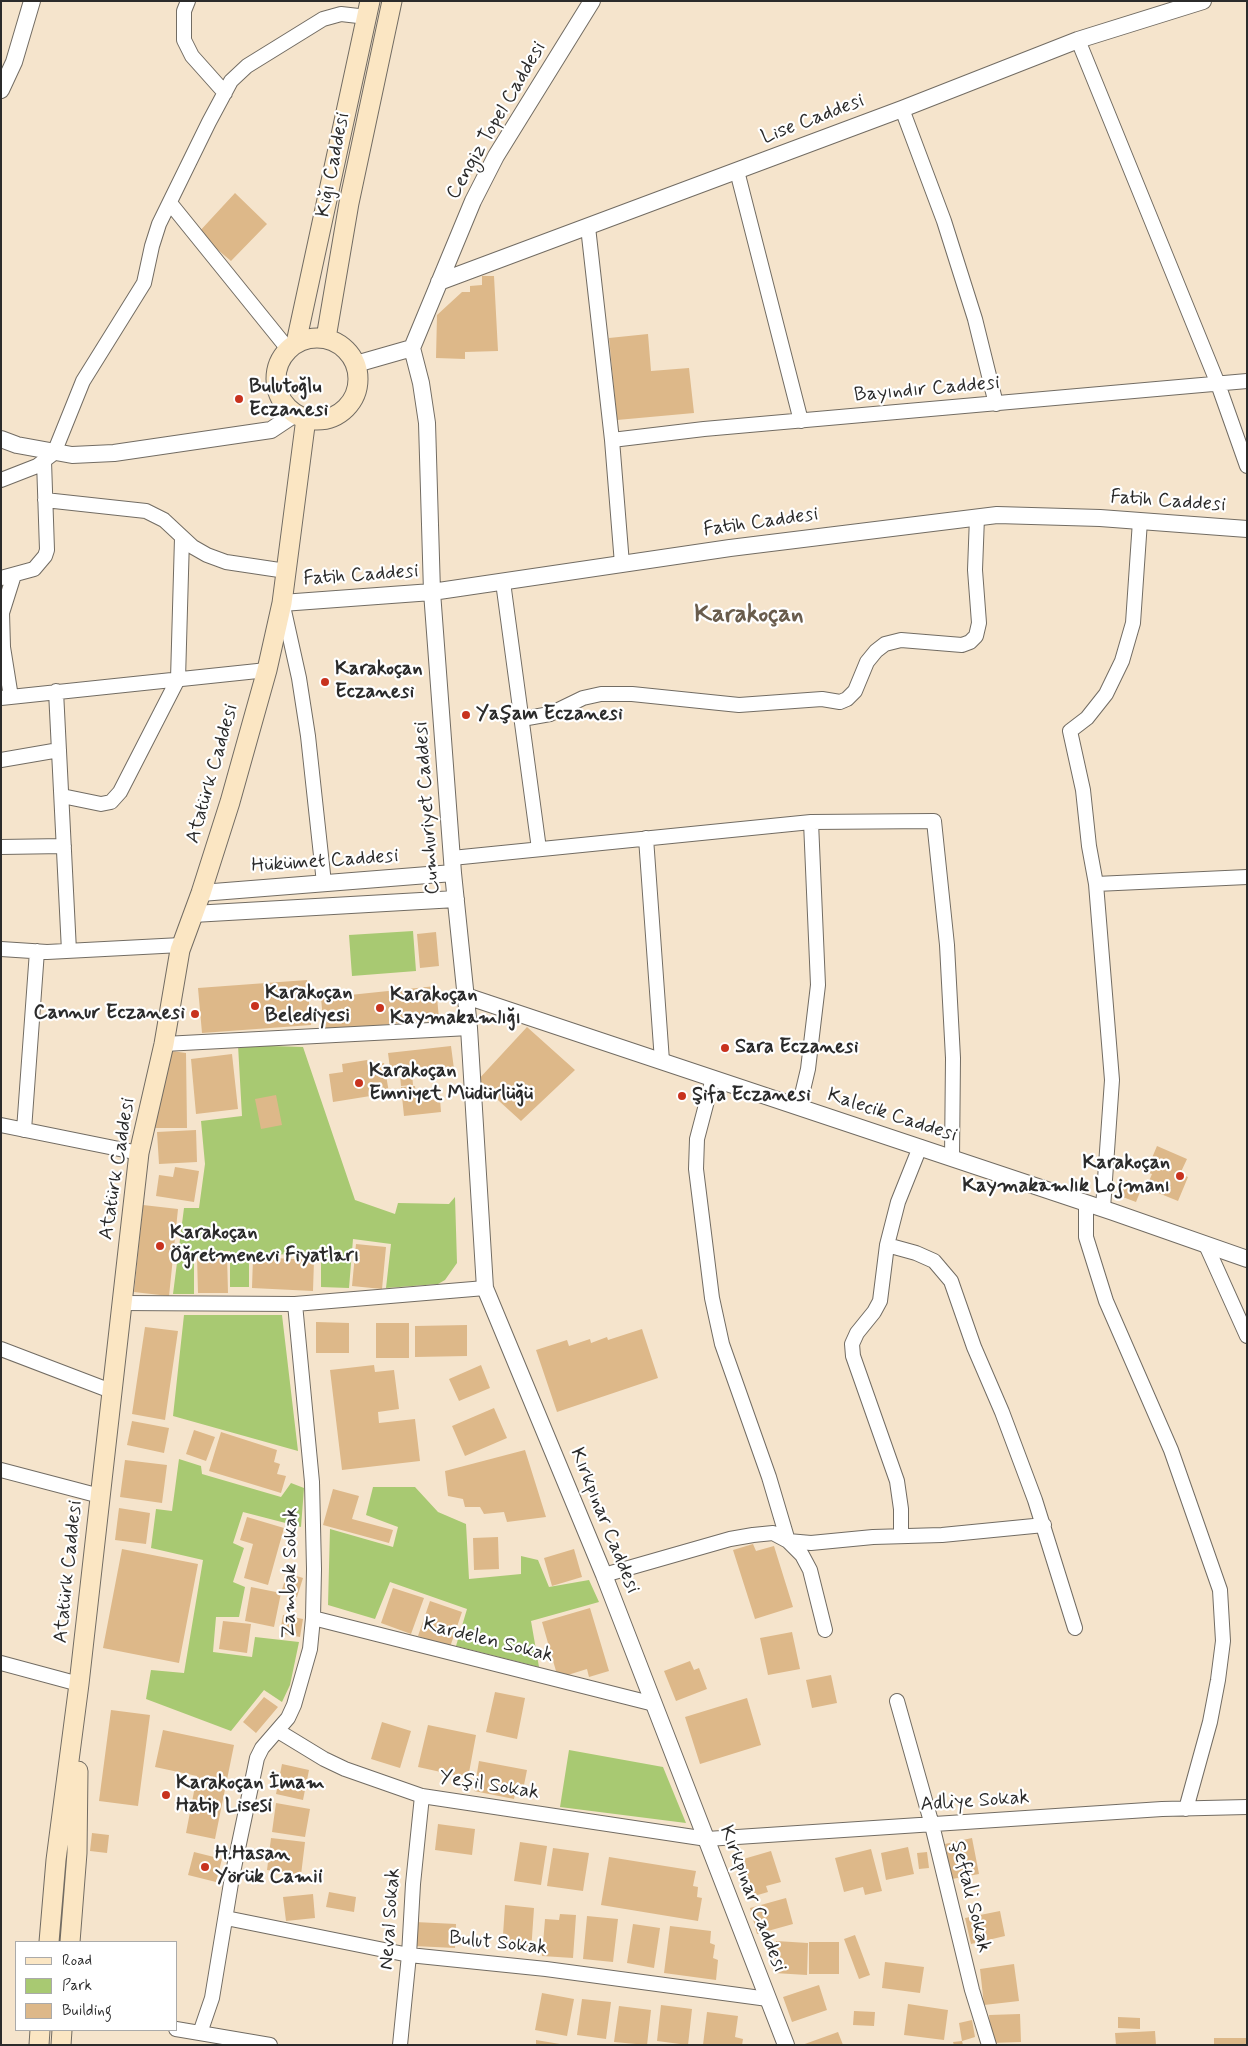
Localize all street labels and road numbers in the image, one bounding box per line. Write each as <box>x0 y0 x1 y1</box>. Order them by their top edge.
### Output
street label: Cengiz Topel Caddesi <box>442 38 552 204</box>
street label: Lise Caddesi <box>758 89 868 151</box>
street label: Kiğı Caddesi <box>312 111 356 219</box>
street label: Bayındır Caddesi <box>853 372 1001 408</box>
street label: Fatih Caddesi <box>1110 486 1226 518</box>
street label: Fatih Caddesi <box>702 503 820 543</box>
street label: Fatih Caddesi <box>303 560 419 592</box>
street label: Atatürk Caddesi <box>182 702 244 846</box>
street label: Cumhuriyet Caddesi <box>410 721 446 895</box>
street label: Hükümet Caddesi <box>251 845 399 879</box>
street label: Kalecik Caddesi <box>824 1084 960 1148</box>
street label: Atatürk Caddesi <box>95 1096 141 1242</box>
street label: Kırkpınar Caddesi <box>564 1445 644 1597</box>
street label: Atatürk Caddesi <box>50 1499 88 1645</box>
street label: Zambak Sokak <box>278 1507 304 1639</box>
street label: Kardelen Sokak <box>420 1613 556 1669</box>
street label: Yeşil Sokak <box>437 1766 541 1806</box>
street label: Adliye Sokak <box>920 1786 1030 1818</box>
street label: Kırkpınar Caddesi <box>713 1822 791 1976</box>
street label: Şeftali Sokak <box>945 1839 995 1955</box>
street label: Neval Sokak <box>375 1867 407 1971</box>
street label: Bulut Sokak <box>448 1927 548 1961</box>

